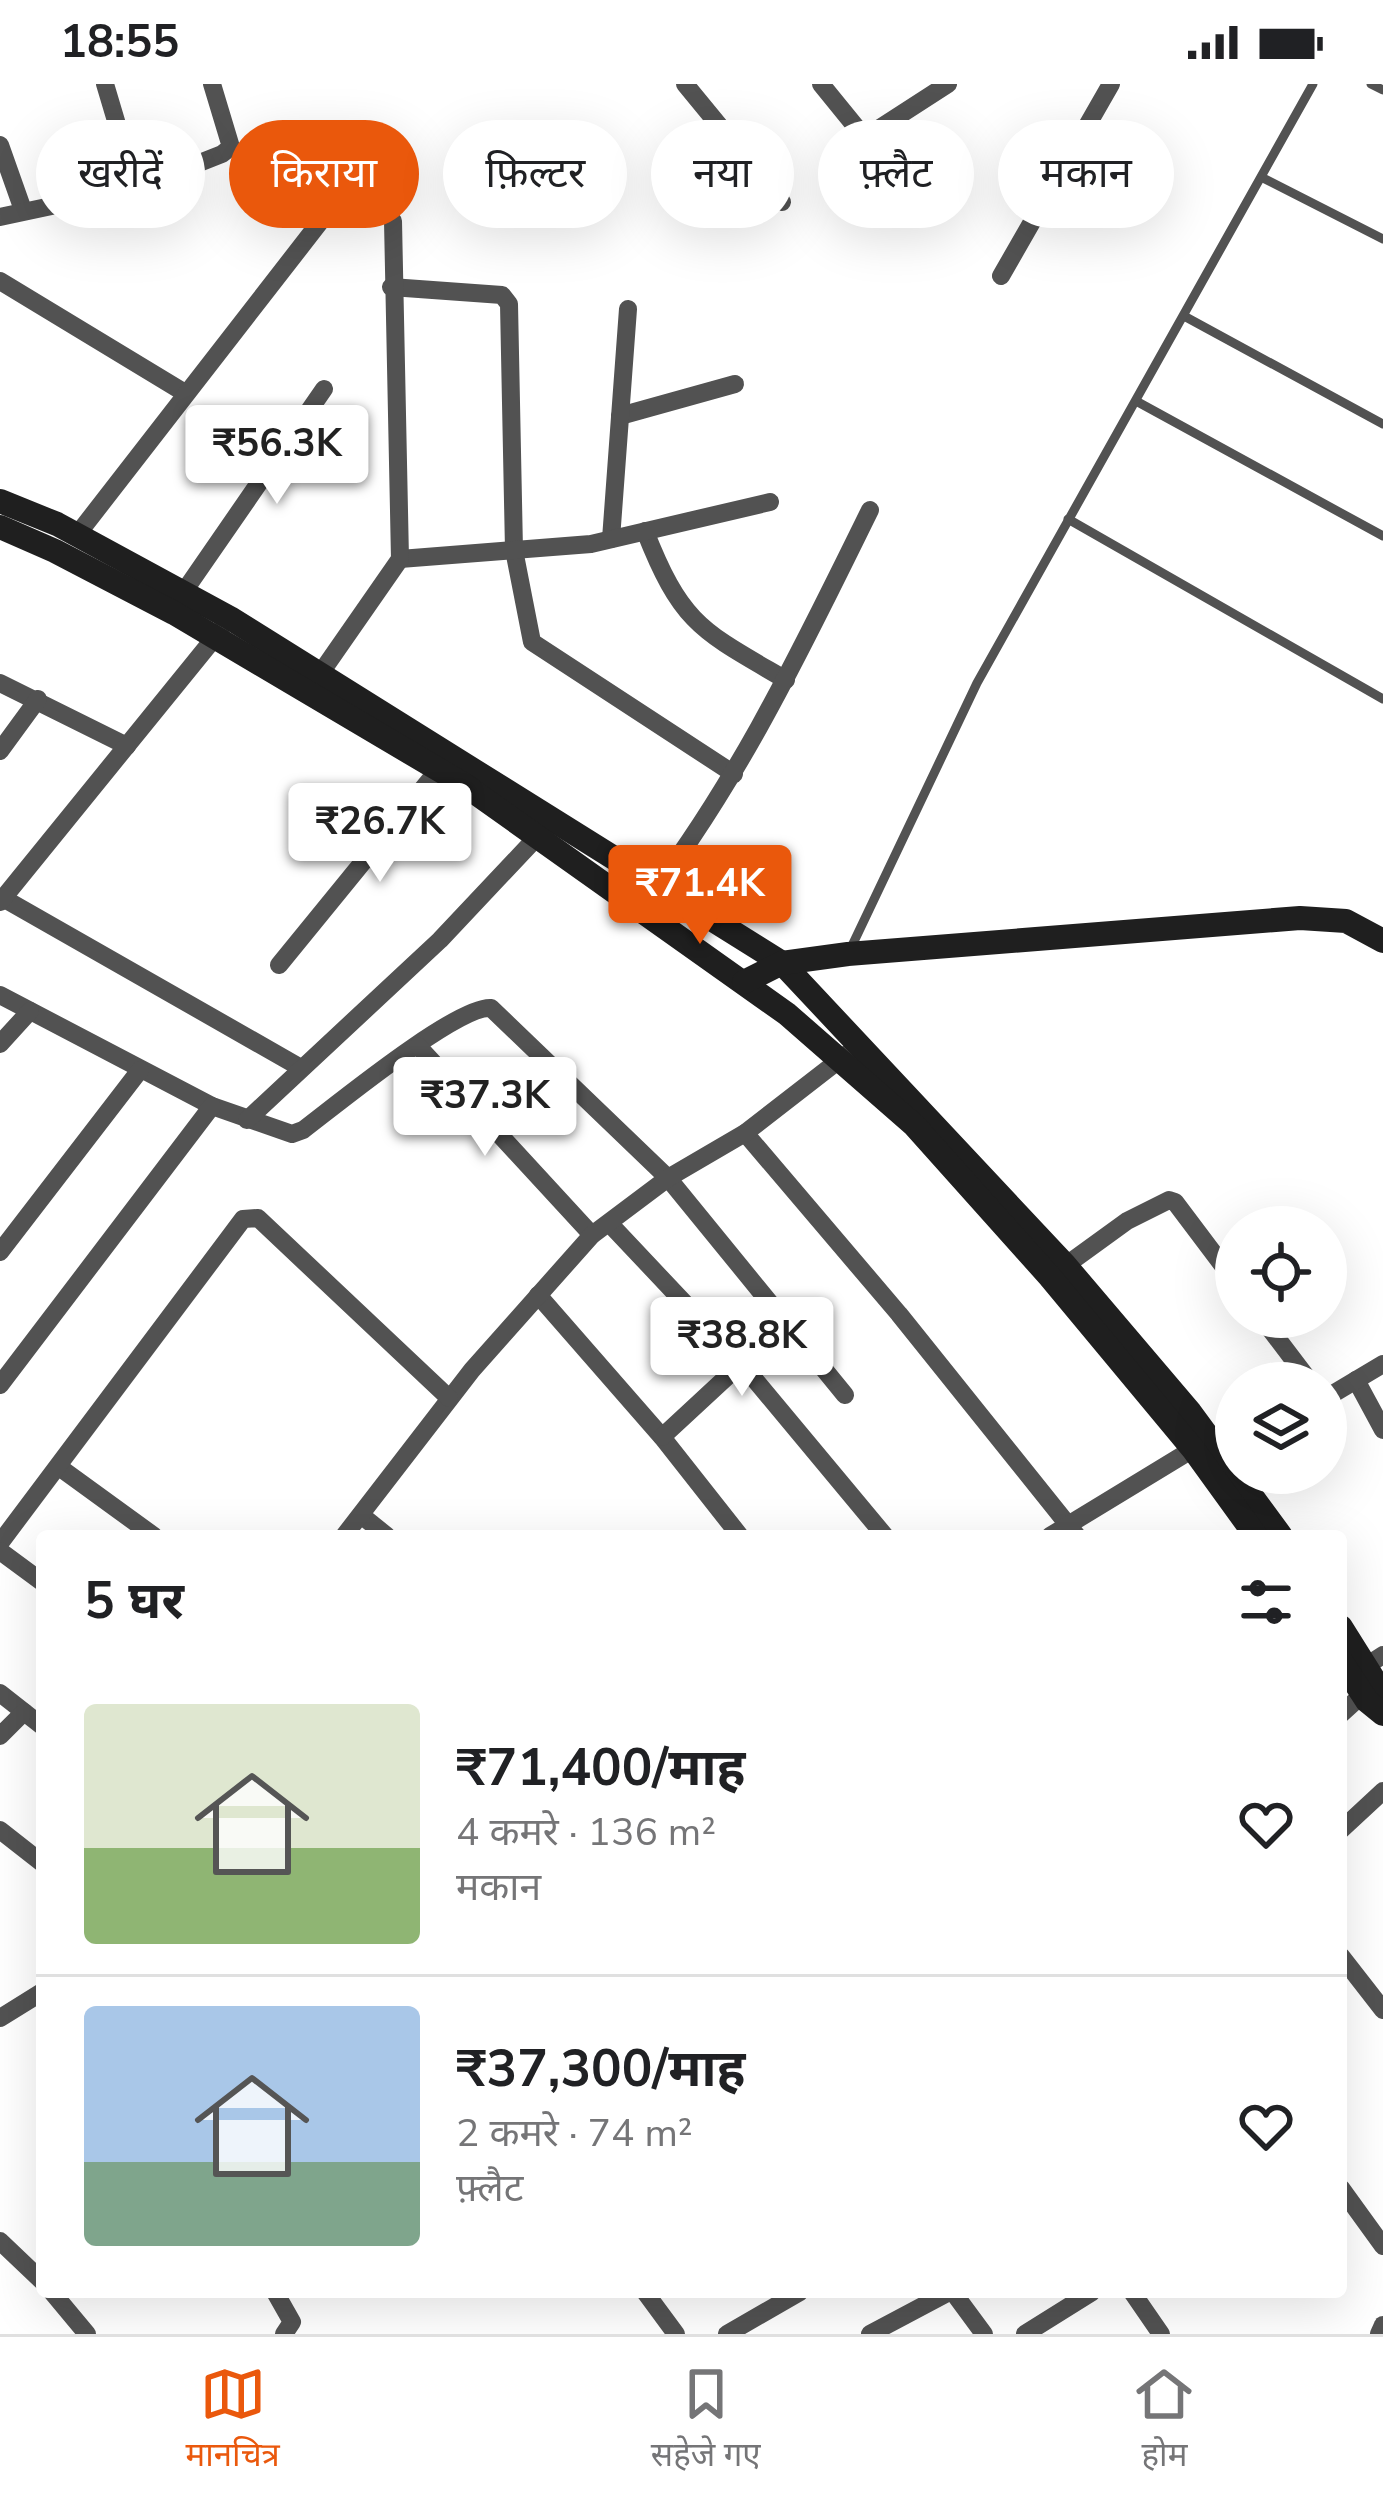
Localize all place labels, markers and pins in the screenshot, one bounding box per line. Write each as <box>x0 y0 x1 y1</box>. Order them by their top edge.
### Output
pin: ₹56.3K <box>179 405 375 507</box>
pin: ₹26.7K <box>282 783 478 885</box>
pin: ₹71.4K <box>602 845 798 947</box>
pin: ₹37.3K <box>387 1057 583 1159</box>
pin: ₹38.8K <box>644 1297 840 1399</box>

